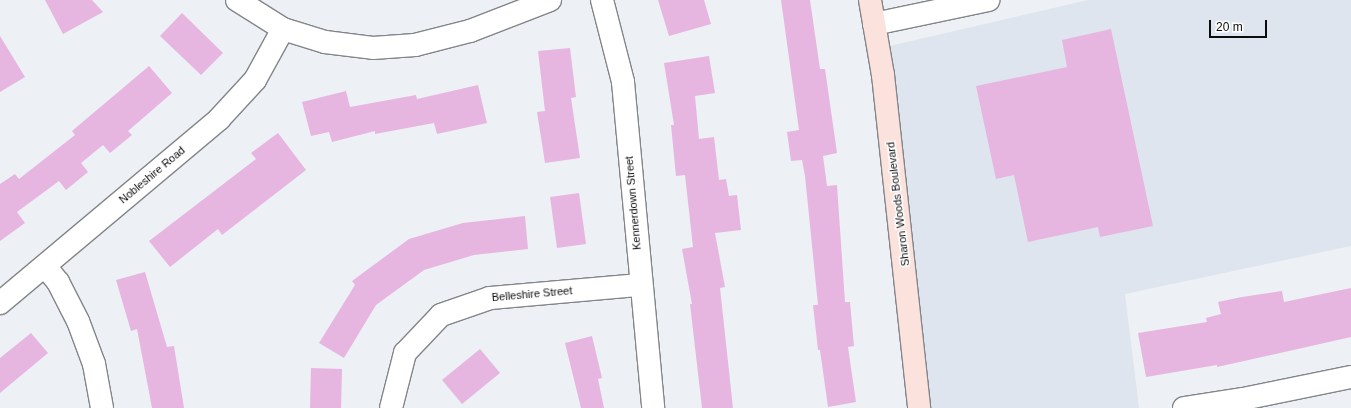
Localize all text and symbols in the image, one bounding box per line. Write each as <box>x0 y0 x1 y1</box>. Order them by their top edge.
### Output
scale bar <box>1211 12 1269 38</box>
text: 20 m <box>1216 20 1243 34</box>
street label: Sharon Woods Boulevard <box>884 141 912 267</box>
street label: Nobleshire Road <box>116 144 188 206</box>
street label: Kennerdown Street <box>622 156 644 250</box>
street label: Belleshire Street <box>491 284 573 304</box>

